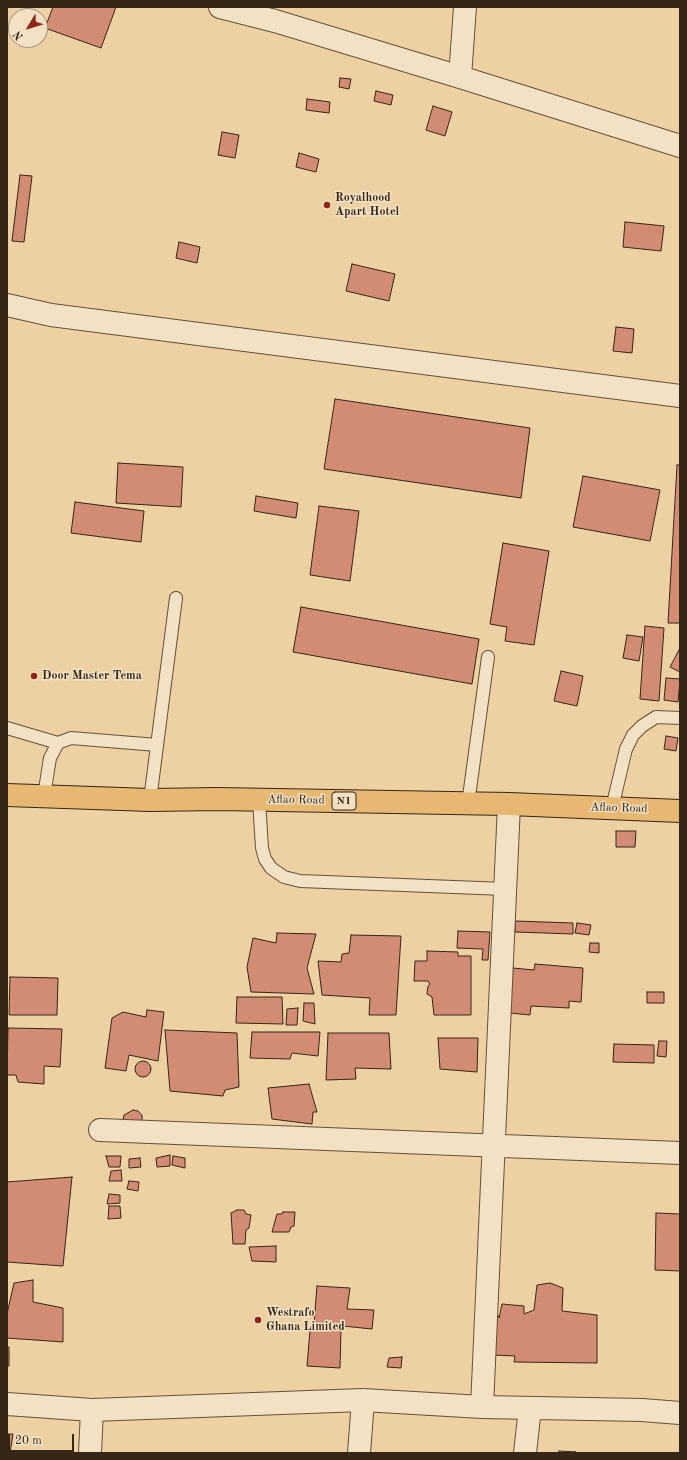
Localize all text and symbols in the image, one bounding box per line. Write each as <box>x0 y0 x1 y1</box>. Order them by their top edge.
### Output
north arrow <box>8 8 48 48</box>
text: N <box>12 28 26 42</box>
place label: Royalhood Apart Hotel <box>335 191 399 219</box>
marker: Royalhood Apart Hotel <box>322 200 332 210</box>
place label: Door Master Tema <box>42 669 142 683</box>
marker: Door Master Tema <box>29 671 39 681</box>
street label: Aflao Road <box>267 792 325 808</box>
road number: N1 <box>332 792 356 810</box>
street label: Aflao Road <box>590 800 648 816</box>
place label: Westrafo Ghana Limited <box>266 1306 345 1334</box>
marker: Westrafo Ghana Limited <box>253 1315 263 1325</box>
scale bar <box>10 1426 76 1452</box>
text: 20 m <box>15 1435 42 1447</box>

